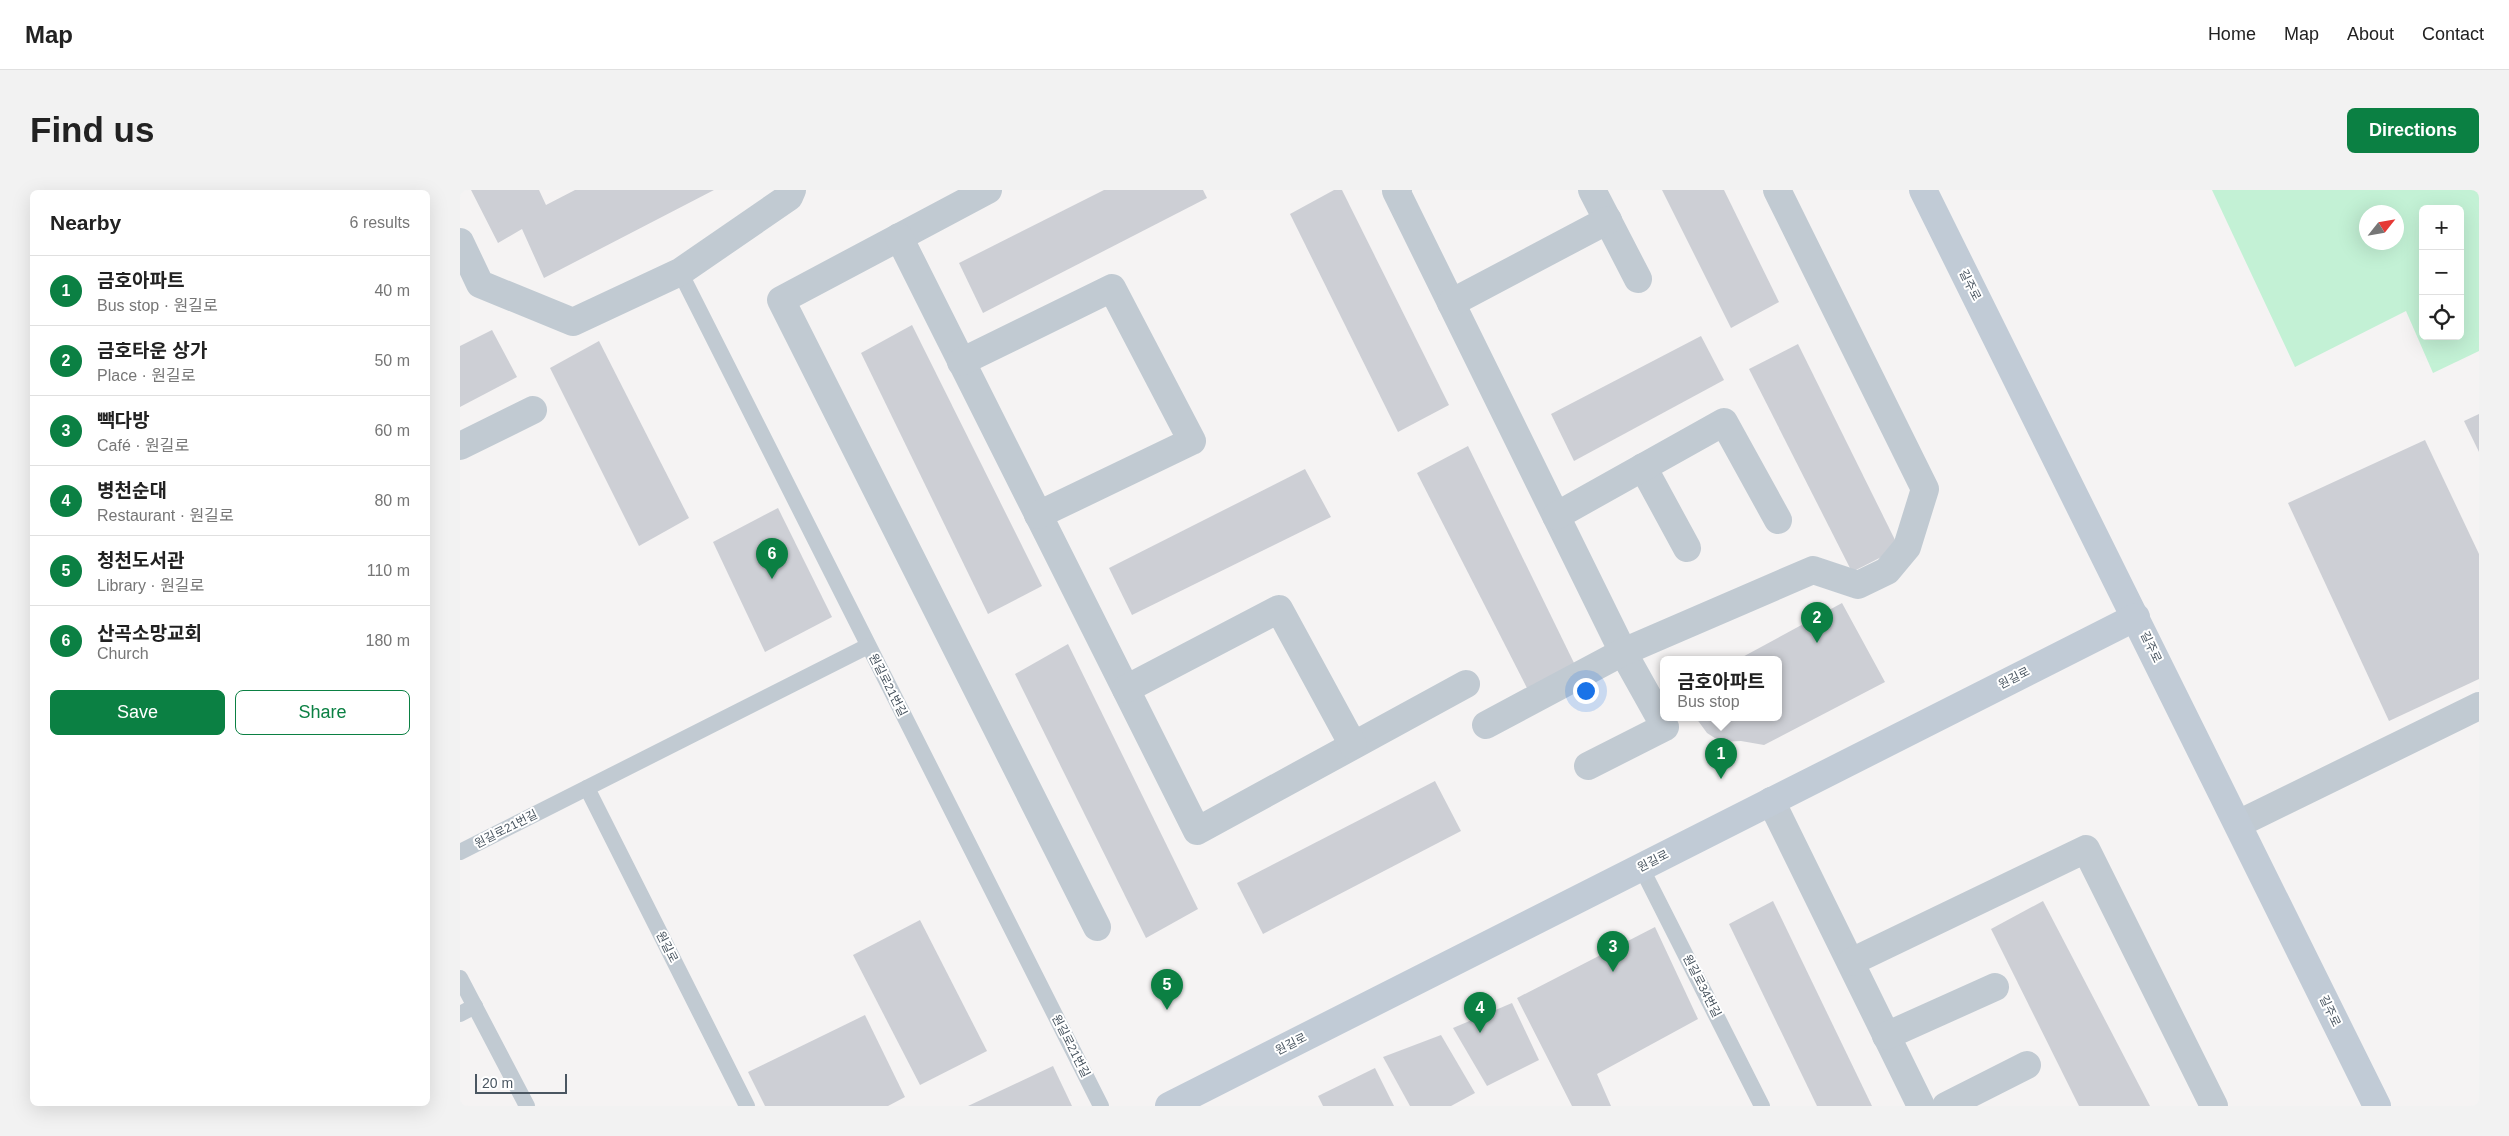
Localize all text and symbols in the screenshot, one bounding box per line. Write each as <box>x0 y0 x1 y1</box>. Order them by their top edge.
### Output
text: Map <box>25 21 73 48</box>
text: Home <box>2208 24 2256 44</box>
text: Map <box>2284 24 2319 44</box>
text: About <box>2347 24 2394 44</box>
text: Contact <box>2422 24 2484 44</box>
button: Directions <box>2347 108 2479 153</box>
text: Find us <box>30 110 154 149</box>
north arrow <box>2359 205 2404 250</box>
map controls <box>2419 205 2464 340</box>
button: + <box>2419 205 2464 250</box>
text: Nearby <box>50 211 121 234</box>
text: 6 results <box>350 214 410 231</box>
button: − <box>2419 250 2464 295</box>
street label: 길주로 <box>1956 267 1984 303</box>
text: 금호아파트 <box>97 270 184 291</box>
text: 1 <box>62 282 70 299</box>
text: 40 m <box>374 282 410 299</box>
button: locate <box>2419 295 2464 340</box>
text: Bus stop · 원길로 <box>97 297 218 314</box>
text: 금호타운 상가 <box>97 340 207 361</box>
text: 2 <box>62 352 70 369</box>
text: 50 m <box>374 352 410 369</box>
text: Place · 원길로 <box>97 367 195 384</box>
text: 빽다방 <box>97 410 149 431</box>
text: 3 <box>62 422 70 439</box>
text: 60 m <box>374 422 410 439</box>
text: Café · 원길로 <box>97 437 189 454</box>
text: 병천순대 <box>97 480 167 501</box>
text: 4 <box>62 492 70 509</box>
text: 80 m <box>374 492 410 509</box>
text: Restaurant · 원길로 <box>97 507 234 524</box>
pin: 6 <box>756 538 788 579</box>
text: 청천도서관 <box>97 550 184 571</box>
text: 5 <box>62 562 70 579</box>
text: 110 m <box>367 562 410 579</box>
text: Library · 원길로 <box>97 577 204 594</box>
pin: 2 <box>1801 602 1833 643</box>
text: 산곡소망교회 <box>97 623 202 644</box>
street label: 길주로 <box>2137 629 2165 665</box>
text: 6 <box>62 632 70 649</box>
text: 180 m <box>366 632 410 649</box>
text: Church <box>97 645 149 662</box>
street label: 원길로21번길 <box>866 651 910 719</box>
popup <box>1660 656 1782 721</box>
street label: 원길로 <box>1996 664 2032 692</box>
text: 금호아파트 <box>1677 671 1765 692</box>
your location <box>1573 678 1599 704</box>
button: Save <box>50 690 225 735</box>
button: Share <box>235 690 410 735</box>
text: Bus stop <box>1677 693 1740 710</box>
pin: 1 <box>1705 738 1737 779</box>
street label: 원길로21번길 <box>472 807 540 851</box>
street label: 원길로 <box>1635 847 1671 875</box>
street label: 원길로 <box>653 929 681 965</box>
pin: 3 <box>1597 931 1629 972</box>
street label: 원길로34번길 <box>1680 952 1724 1020</box>
pin: 5 <box>1151 969 1183 1010</box>
pin: 4 <box>1464 992 1496 1033</box>
street label: 길주로 <box>2316 993 2344 1029</box>
street label: 원길로21번길 <box>1049 1012 1093 1080</box>
street label: 원길로 <box>1273 1030 1309 1058</box>
scale bar <box>475 1071 568 1094</box>
text: 20 m <box>482 1075 513 1091</box>

